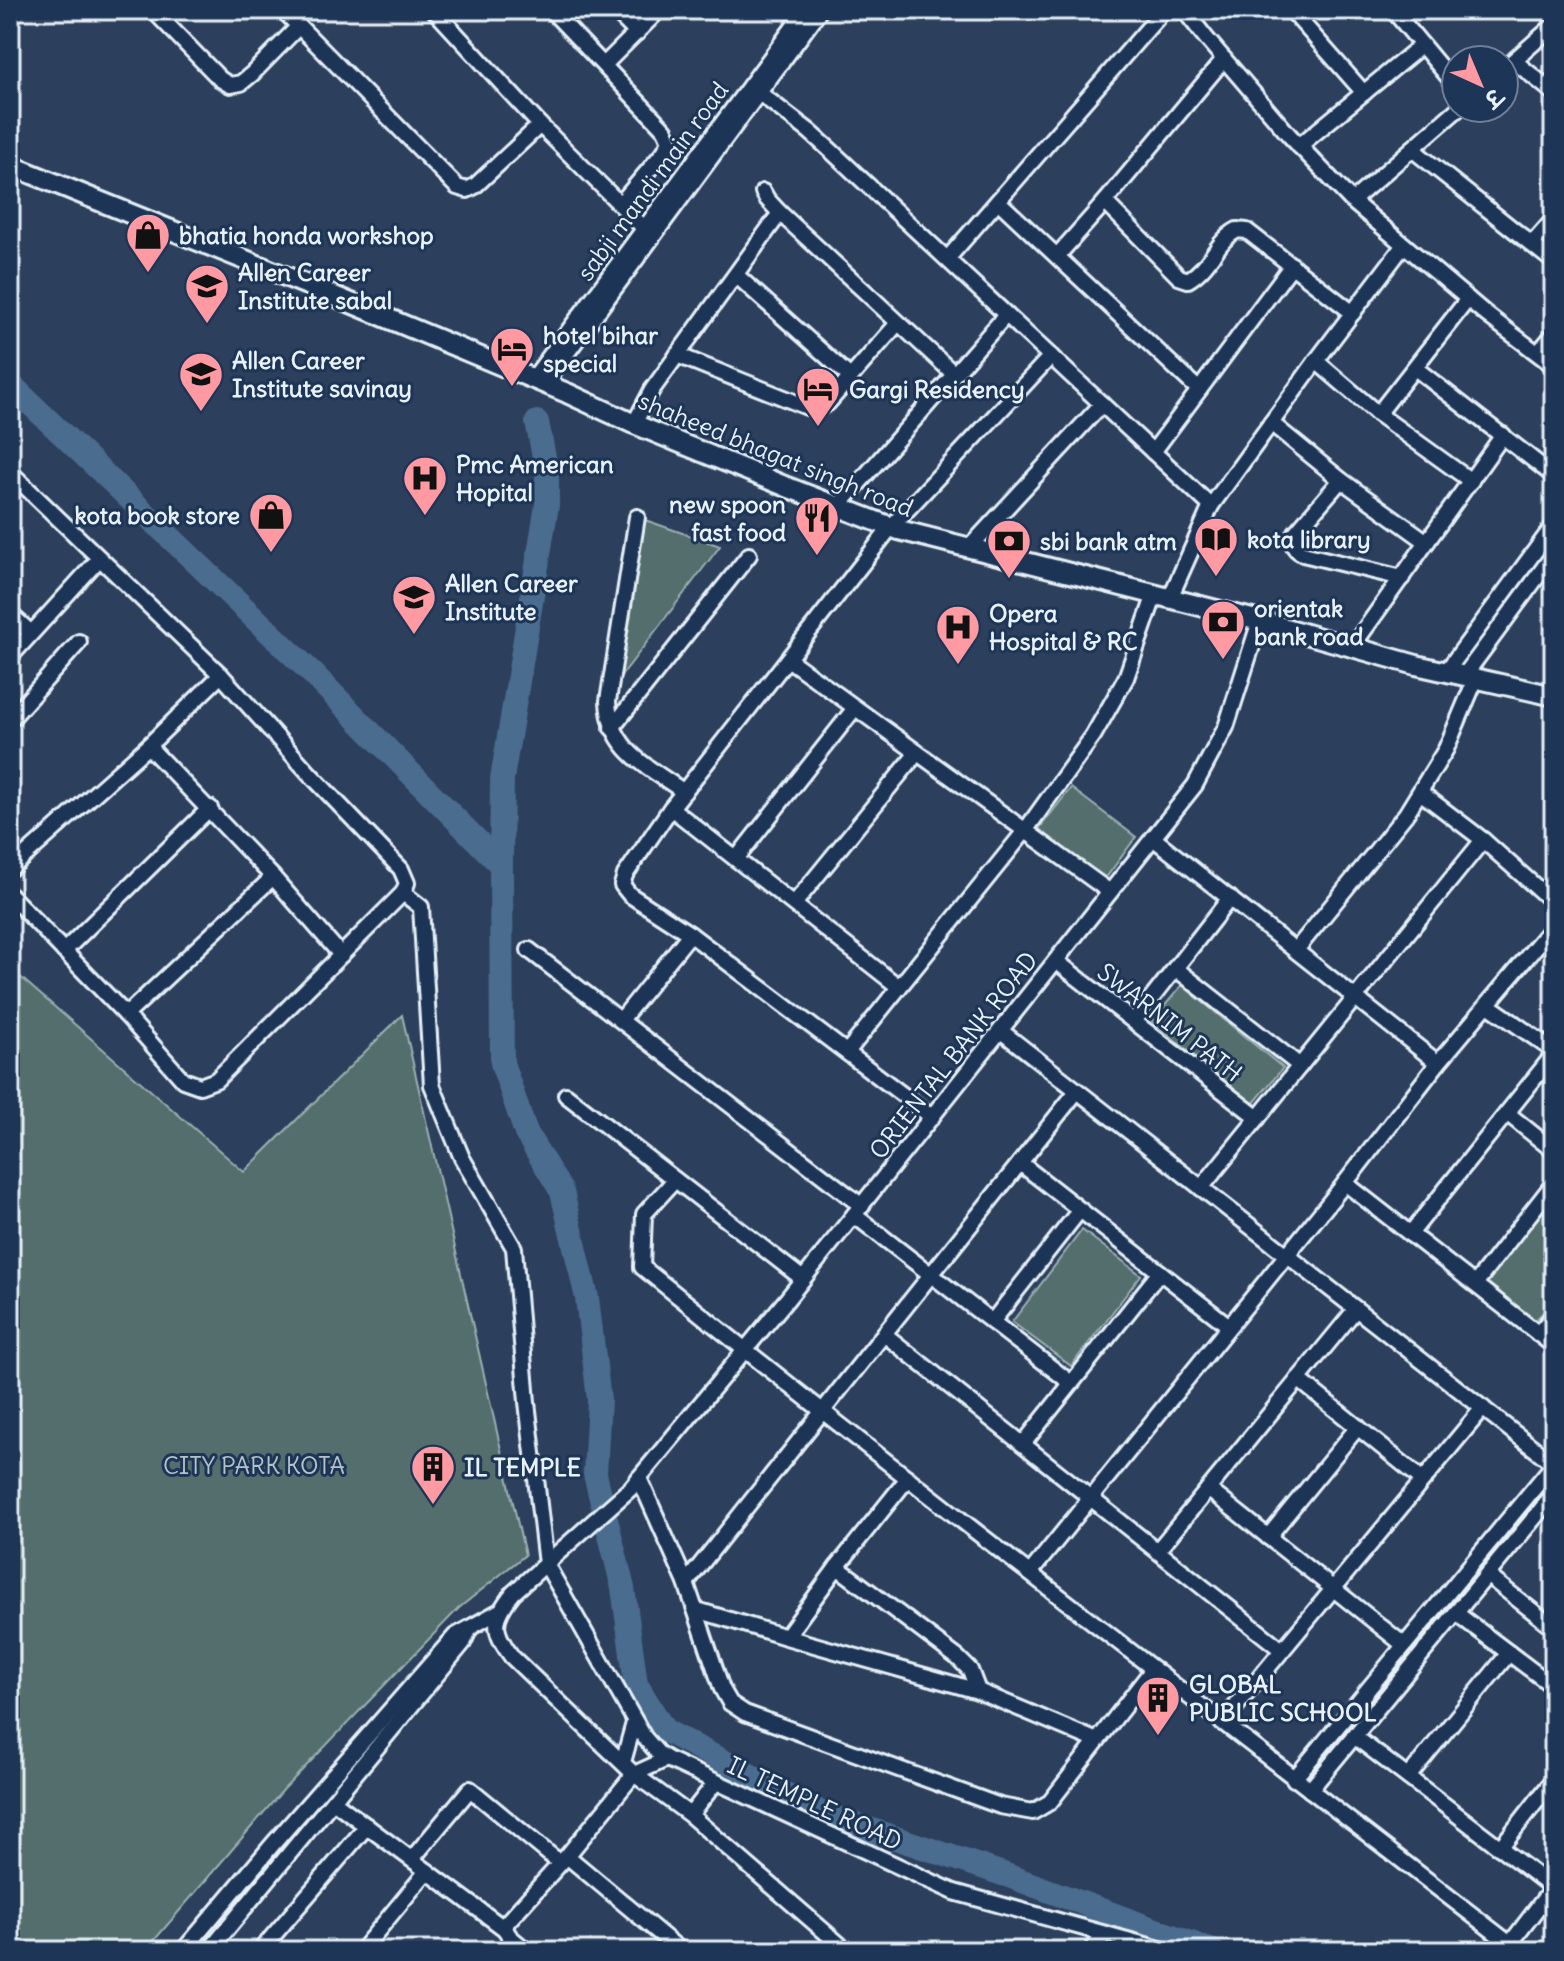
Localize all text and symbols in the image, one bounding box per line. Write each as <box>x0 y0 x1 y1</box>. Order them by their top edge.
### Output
north arrow <box>1440 44 1520 124</box>
street label: sabji mandi main road <box>570 76 734 286</box>
text: उ <box>1477 82 1510 115</box>
shop icon: bhatia honda workshop <box>124 211 172 274</box>
place label: bhatia honda workshop <box>179 220 434 250</box>
place label: Allen Career Institute sabal <box>238 257 392 315</box>
school or university icon: Allen Career Institute sabal <box>183 262 231 325</box>
place label: hotel bihar special <box>543 320 658 378</box>
hotel icon: hotel bihar special <box>488 325 536 388</box>
place label: Allen Career Institute savinay <box>232 345 412 403</box>
school or university icon: Allen Career Institute savinay <box>177 350 225 413</box>
hotel icon: Gargi Residency <box>794 365 842 428</box>
place label: Gargi Residency <box>849 374 1025 404</box>
street label: shaheed bhagat singh road <box>634 385 918 523</box>
place label: Pmc American Hopital <box>456 449 614 507</box>
hospital icon: Pmc American Hopital <box>401 454 449 517</box>
place label: new spoon fast food <box>669 489 786 547</box>
shop icon: kota book store <box>247 491 295 554</box>
restaurant icon: new spoon fast food <box>793 494 841 557</box>
place label: kota book store <box>74 500 240 530</box>
library icon: kota library <box>1192 515 1240 578</box>
bank icon: sbi bank atm <box>985 517 1033 580</box>
place label: kota library <box>1247 524 1371 554</box>
place label: sbi bank atm <box>1040 526 1177 556</box>
place label: Allen Career Institute <box>445 568 578 626</box>
school or university icon: Allen Career Institute <box>390 573 438 636</box>
place label: orientak bank road <box>1254 593 1364 651</box>
place label: Opera Hospital & RC <box>989 598 1138 656</box>
bank icon: orientak bank road <box>1199 598 1247 661</box>
hospital icon: Opera Hospital & RC <box>934 603 982 666</box>
street label: ORIENTAL BANK ROAD <box>863 945 1043 1165</box>
street label: SWARNIM PATH <box>1092 956 1248 1088</box>
building icon: IL TEMPLE <box>409 1443 457 1506</box>
park label: CITY PARK KOTA <box>163 1450 345 1480</box>
place label: IL TEMPLE <box>464 1452 581 1482</box>
place label: GLOBAL PUBLIC SCHOOL <box>1189 1669 1377 1727</box>
building icon: GLOBAL PUBLIC SCHOOL <box>1134 1674 1182 1737</box>
street label: IL TEMPLE ROAD <box>723 1750 907 1856</box>

